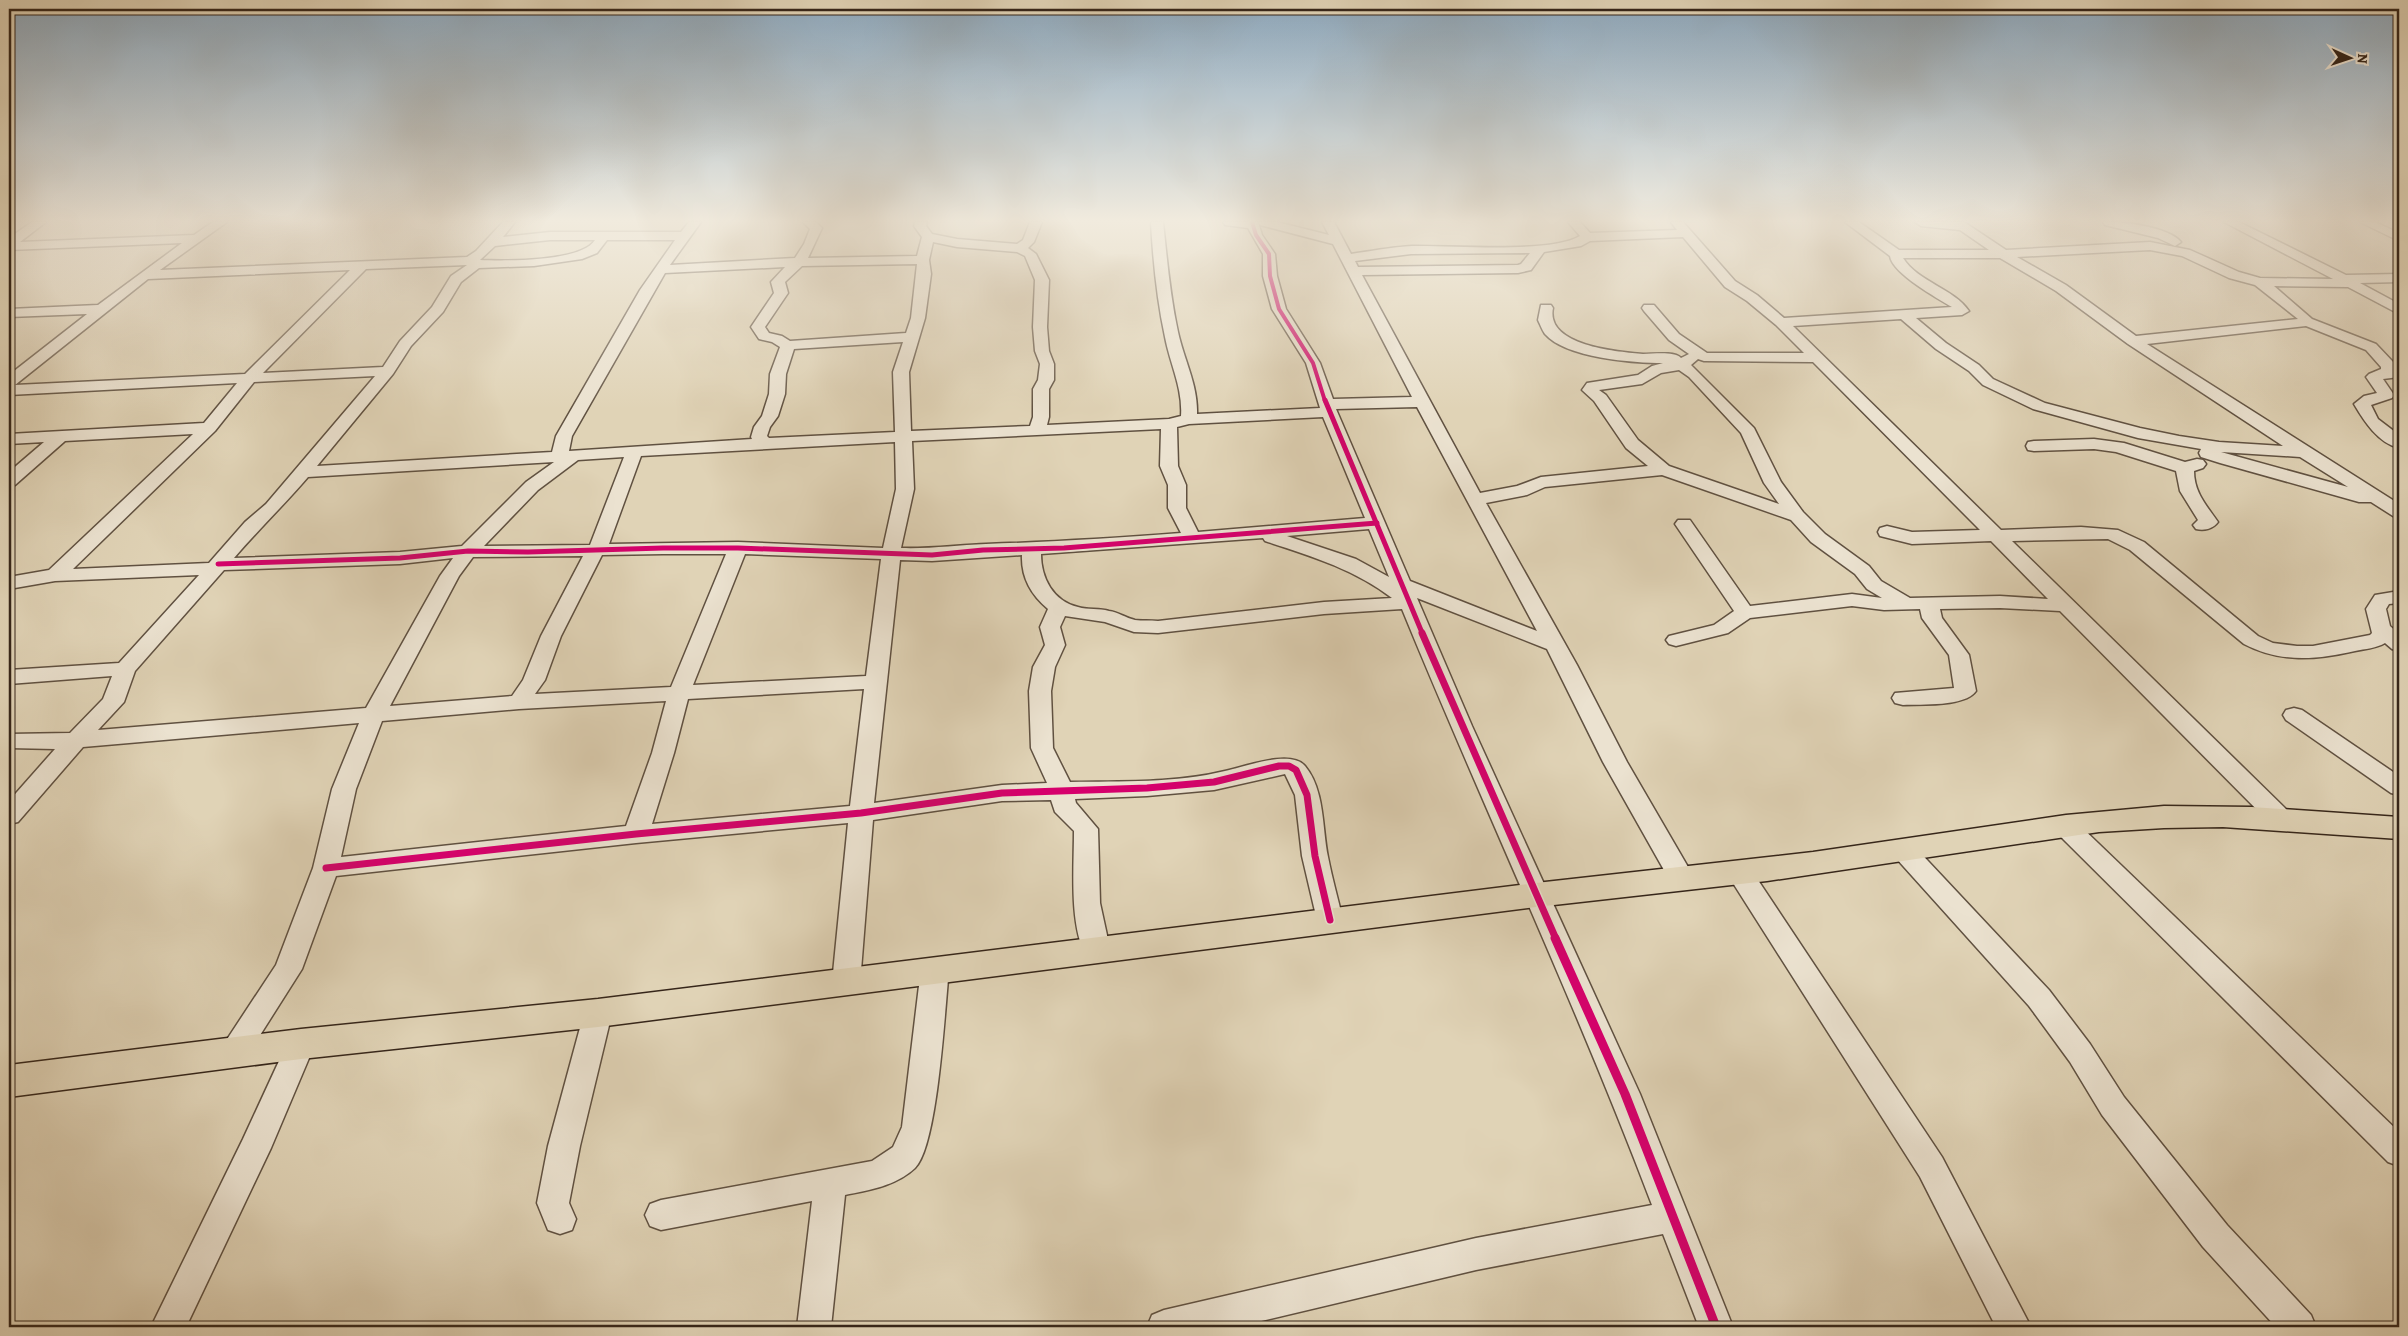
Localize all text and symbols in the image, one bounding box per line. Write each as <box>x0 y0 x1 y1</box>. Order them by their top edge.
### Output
north arrow <box>2326 32 2376 82</box>
text: N <box>2353 53 2372 64</box>

